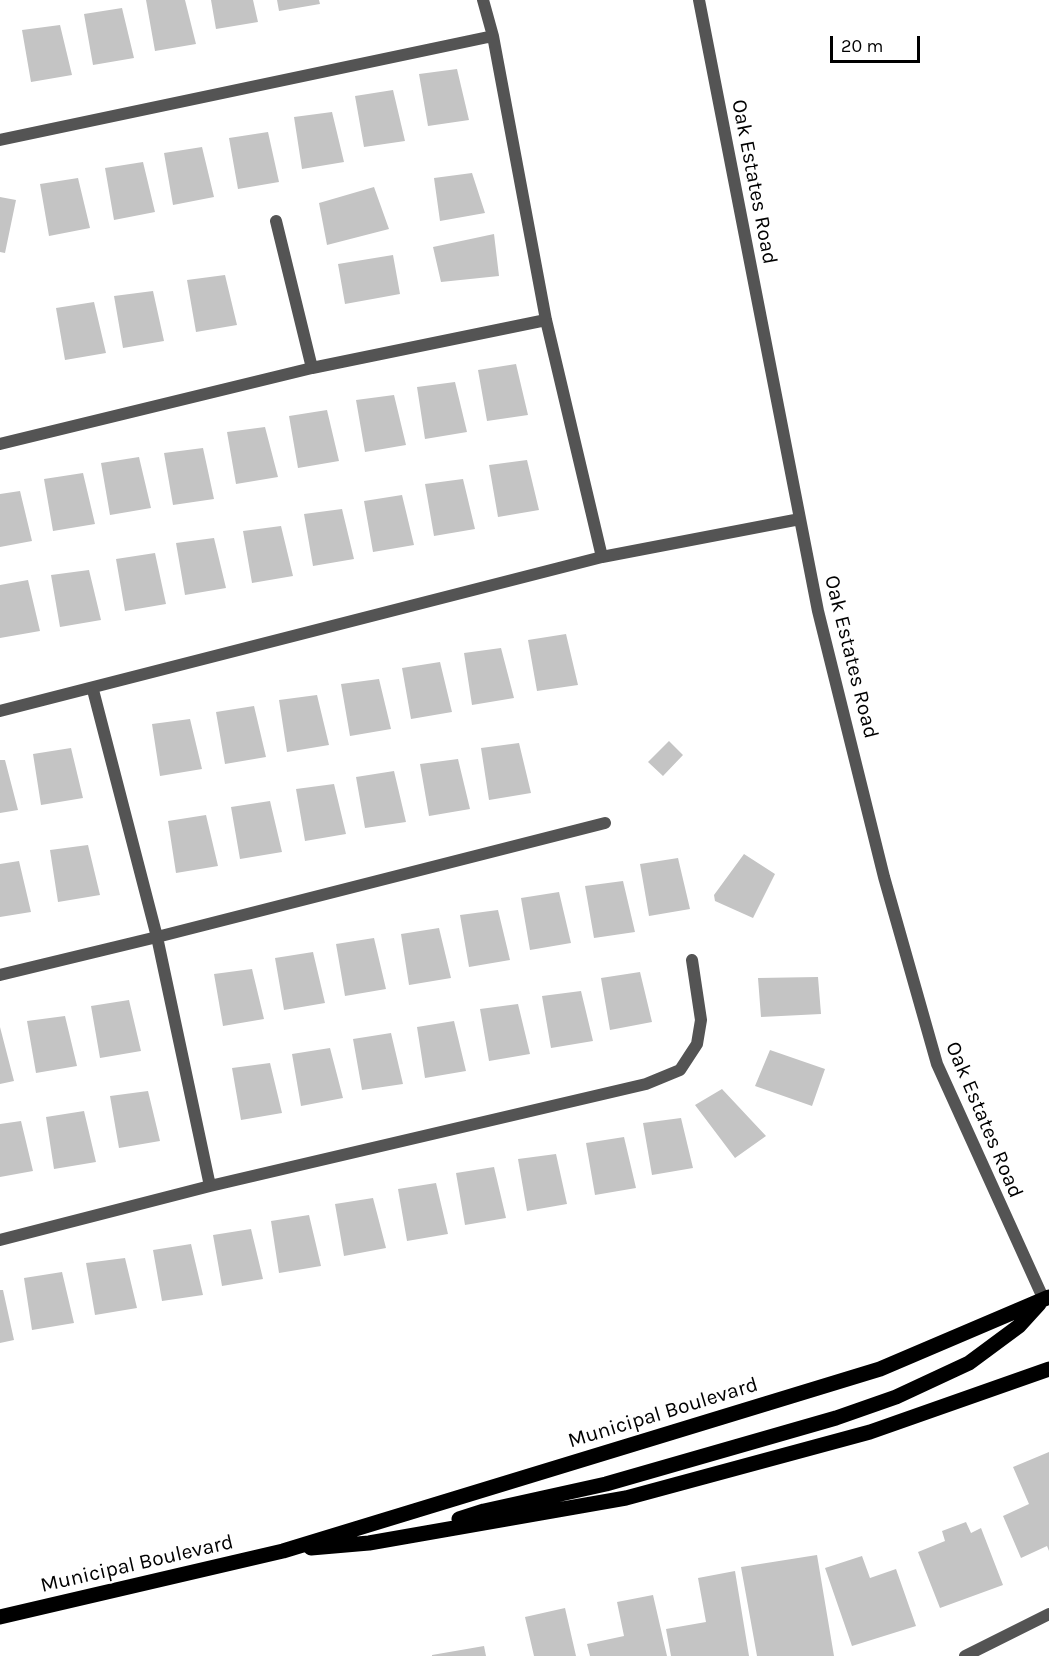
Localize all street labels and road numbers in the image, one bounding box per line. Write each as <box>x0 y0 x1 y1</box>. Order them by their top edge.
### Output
street label: Oak Estates Road <box>726 97 782 267</box>
street label: Oak Estates Road <box>819 573 883 741</box>
street label: Oak Estates Road <box>940 1038 1028 1202</box>
street label: Municipal Boulevard <box>565 1372 761 1454</box>
street label: Municipal Boulevard <box>38 1530 236 1598</box>

